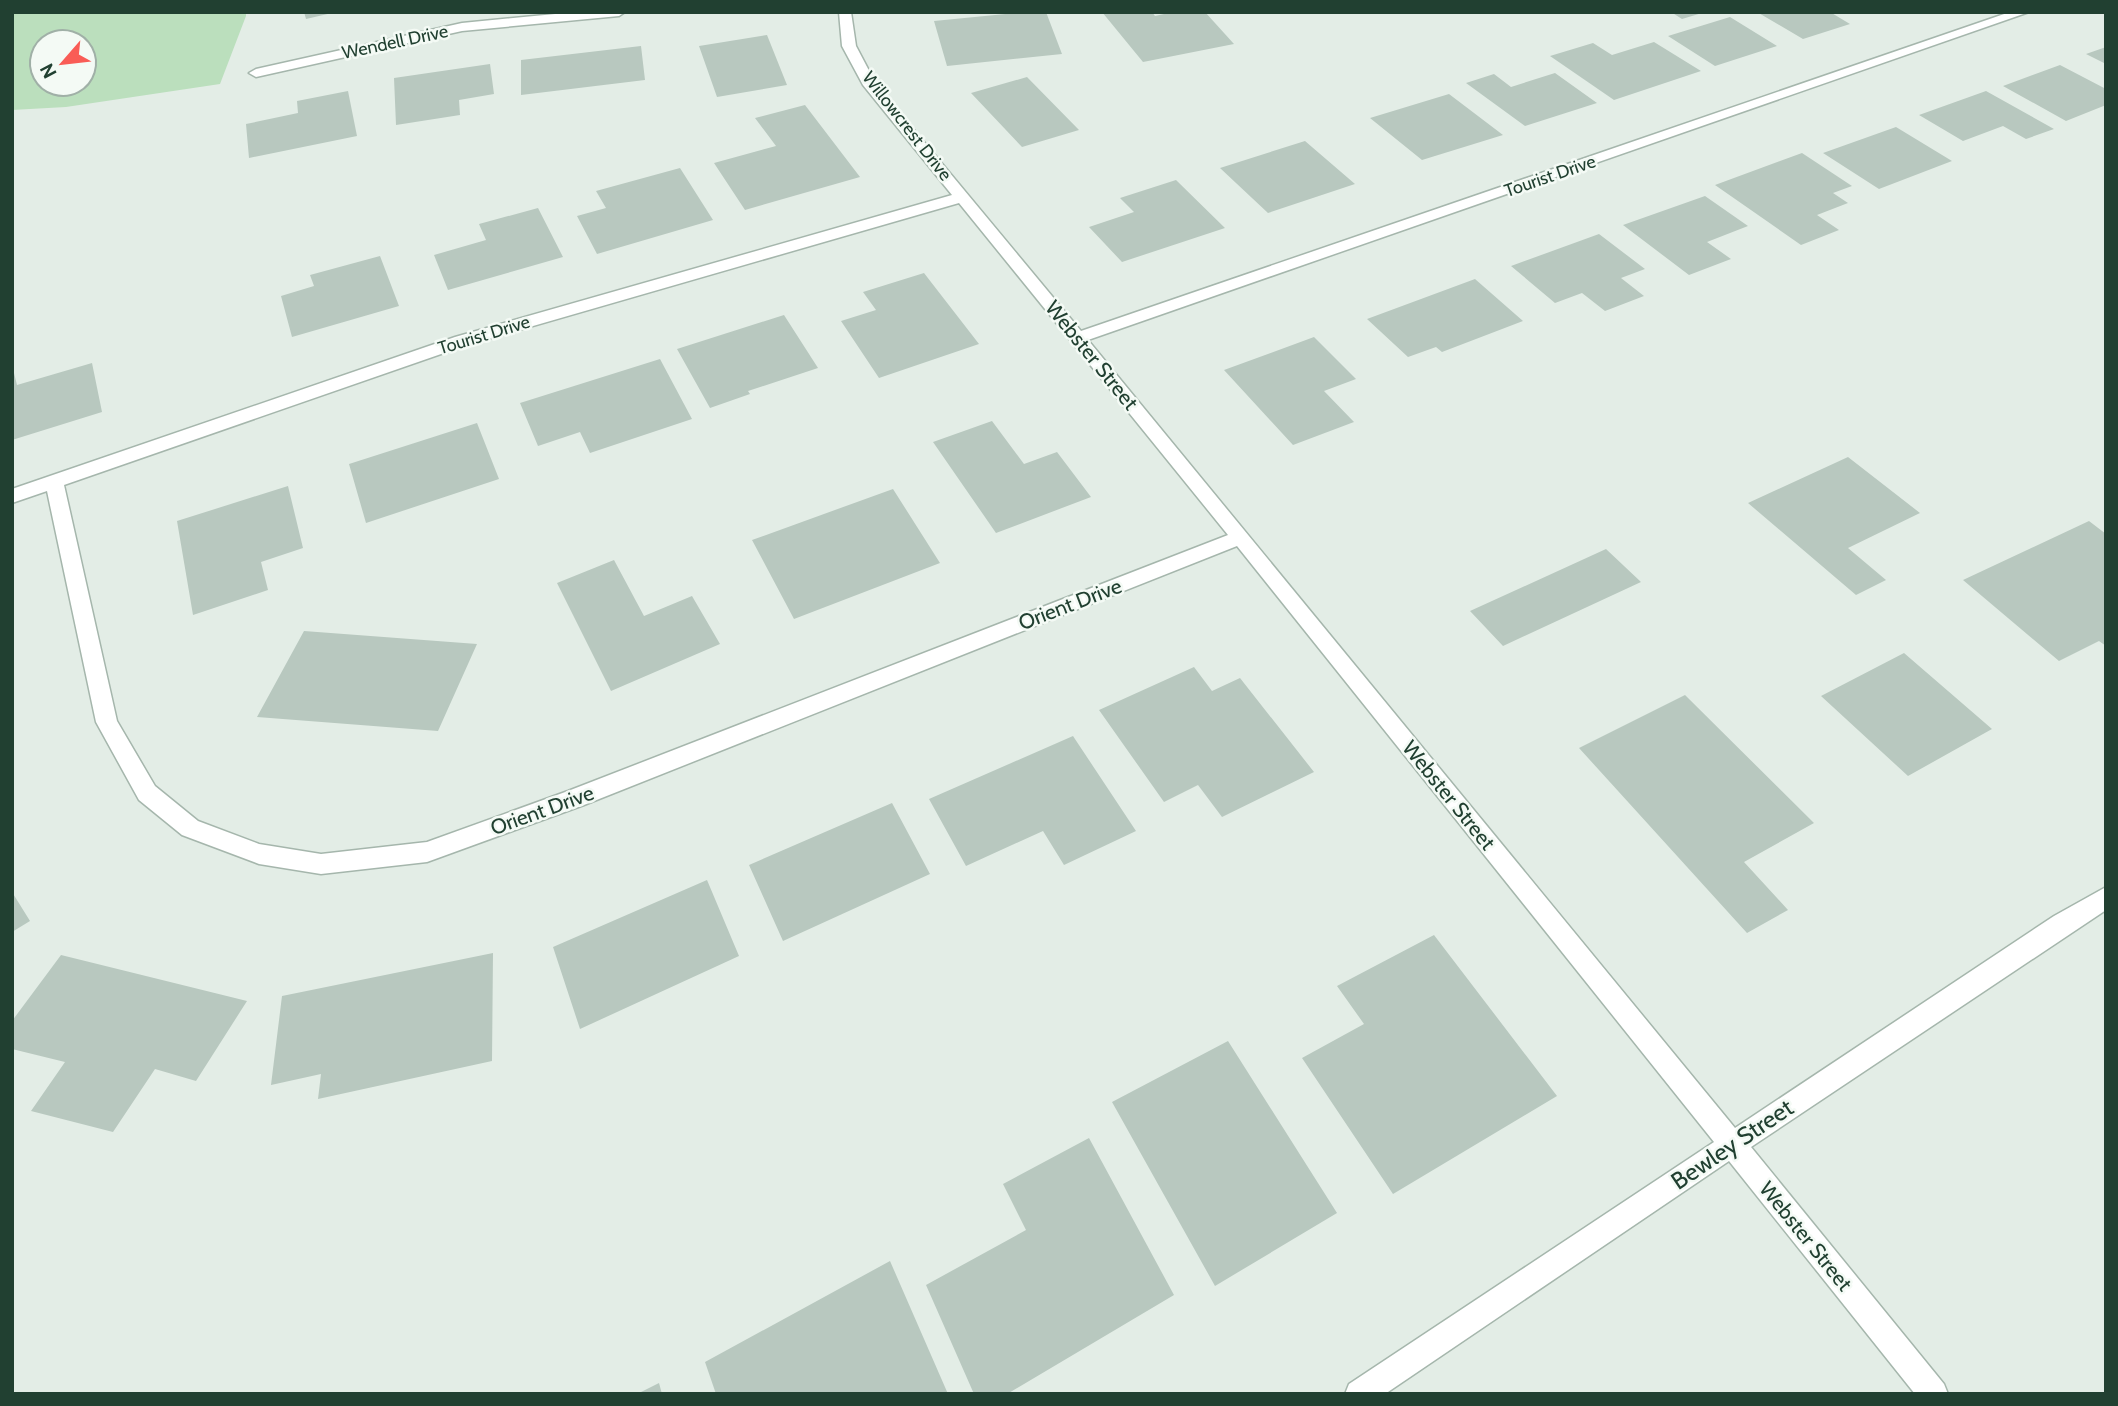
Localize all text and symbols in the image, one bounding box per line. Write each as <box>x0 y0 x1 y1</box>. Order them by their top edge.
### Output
street label: Wendell Drive <box>340 20 450 64</box>
north arrow <box>28 28 98 98</box>
text: N <box>35 59 62 82</box>
street label: Willowcrest Drive <box>857 67 957 185</box>
street label: Tourist Drive <box>1502 150 1598 202</box>
street label: Webster Street <box>1040 295 1144 415</box>
street label: Tourist Drive <box>435 311 533 359</box>
street label: Orient Drive <box>1015 573 1125 635</box>
street label: Webster Street <box>1397 735 1501 855</box>
street label: Orient Drive <box>487 780 597 840</box>
street label: Bewley Street <box>1665 1093 1799 1195</box>
street label: Webster Street <box>1754 1176 1858 1296</box>

